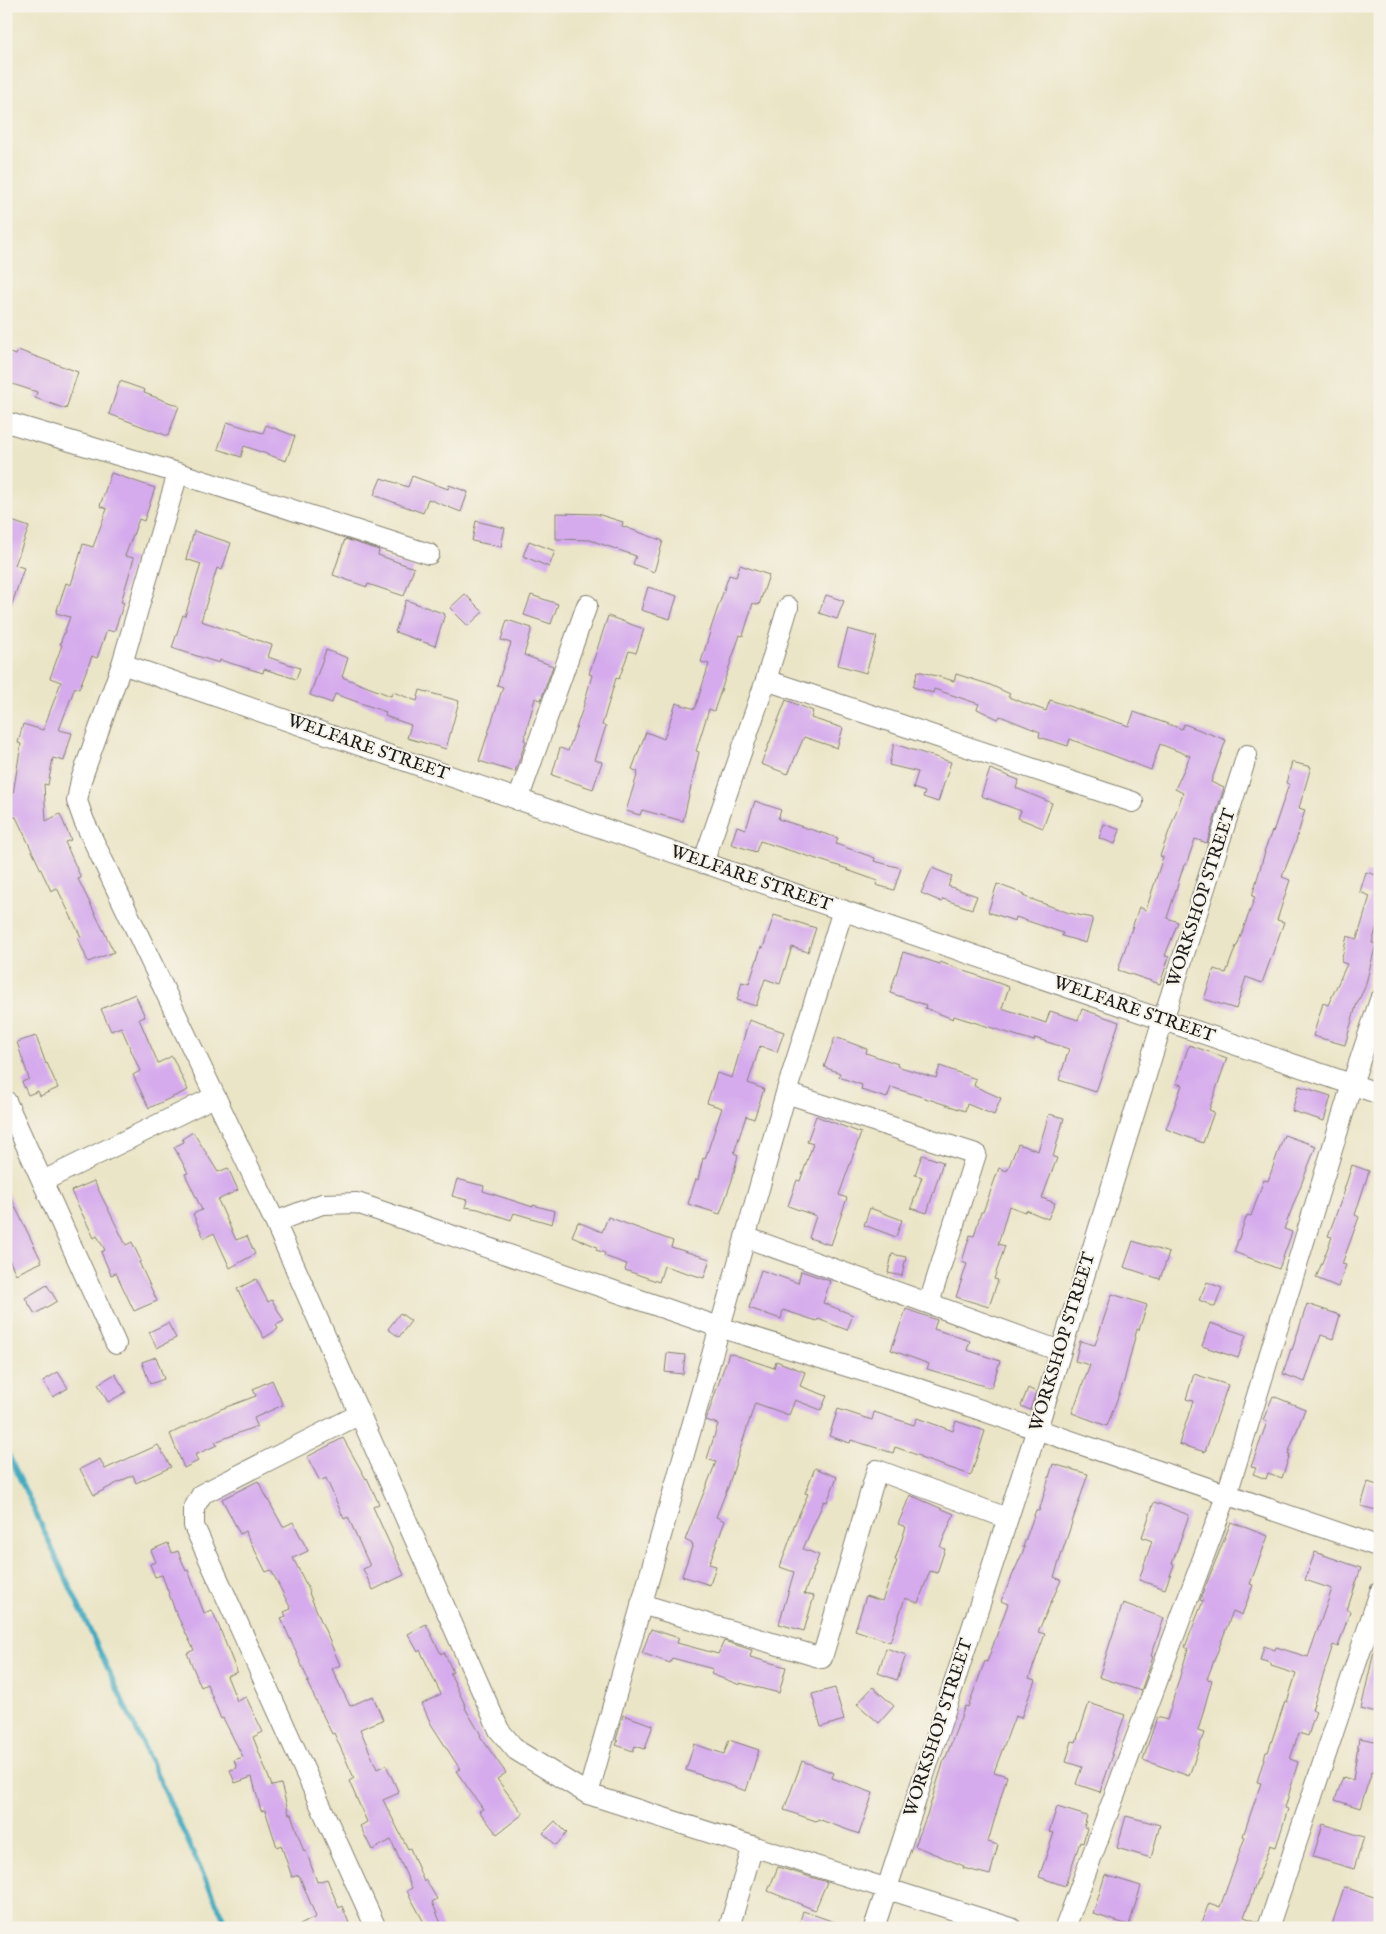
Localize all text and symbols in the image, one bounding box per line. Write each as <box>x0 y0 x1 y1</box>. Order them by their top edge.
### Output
street label: WELFARE STREET <box>284 710 452 786</box>
street label: WORKSHOP STREET <box>1162 806 1242 990</box>
street label: WELFARE STREET <box>667 841 835 917</box>
street label: WELFARE STREET <box>1050 972 1218 1048</box>
street label: WORKSHOP STREET <box>1025 1250 1101 1434</box>
street label: WORKSHOP STREET <box>899 1636 979 1820</box>

